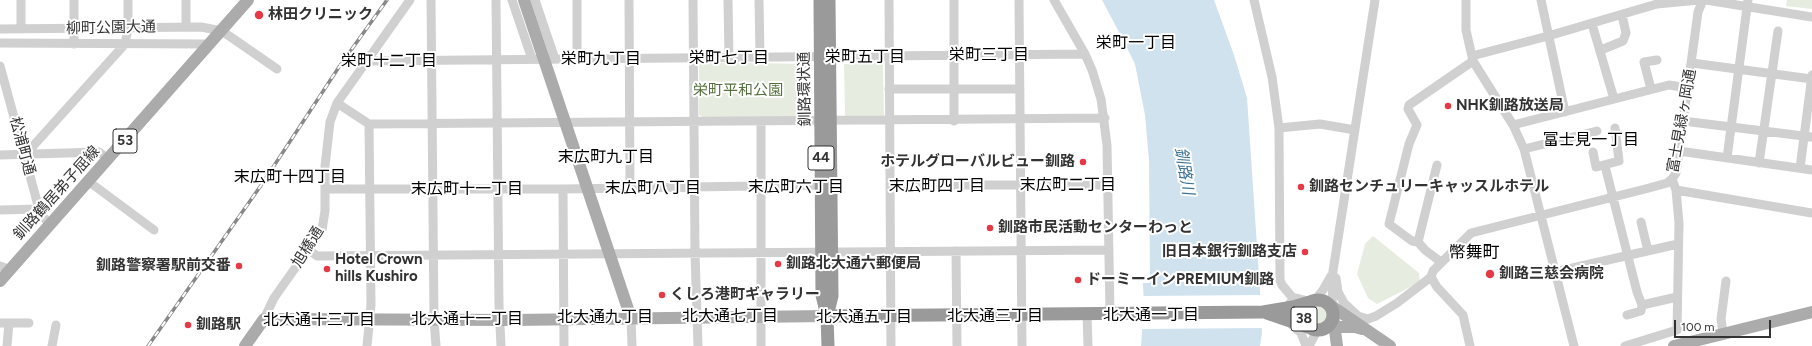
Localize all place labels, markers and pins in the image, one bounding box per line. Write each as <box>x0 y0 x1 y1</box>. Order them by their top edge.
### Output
place label: 林田クリニック <box>268 6 373 24</box>
marker: 林田クリニック <box>253 9 265 21</box>
place label: NHK釧路放送局 <box>1456 97 1564 115</box>
marker: NHK釧路放送局 <box>1443 101 1453 111</box>
place label: ホテルグローバルビュー釧路 <box>880 153 1075 171</box>
marker: ホテルグローバルビュー釧路 <box>1078 157 1088 167</box>
place label: 釧路センチュリーキャッスルホテル <box>1309 178 1549 196</box>
marker: 釧路センチュリーキャッスルホテル <box>1296 182 1306 192</box>
place label: 釧路市民活動センターわっと <box>998 219 1193 237</box>
marker: 釧路市民活動センターわっと <box>985 223 995 233</box>
place label: 旧日本銀行釧路支店 <box>1162 243 1297 261</box>
marker: 旧日本銀行釧路支店 <box>1300 247 1310 257</box>
place label: Hotel Crown hills Kushiro <box>335 251 422 286</box>
place label: 釧路北大通六郵便局 <box>786 255 921 273</box>
place label: 釧路警察署駅前交番 <box>96 257 231 275</box>
marker: 釧路北大通六郵便局 <box>773 259 783 269</box>
marker: 釧路警察署駅前交番 <box>234 261 244 271</box>
marker: Hotel Crown hills Kushiro <box>322 264 332 274</box>
place label: 釧路三慈会病院 <box>1499 265 1604 283</box>
marker: 釧路三慈会病院 <box>1484 268 1496 280</box>
place label: ドーミーインPREMIUM釧路 <box>1086 271 1274 289</box>
marker: ドーミーインPREMIUM釧路 <box>1073 275 1083 285</box>
place label: くしろ港町ギャラリー <box>670 286 820 304</box>
marker: くしろ港町ギャラリー <box>657 290 667 300</box>
place label: 釧路駅 <box>196 316 241 334</box>
marker: 釧路駅 <box>183 320 193 330</box>

